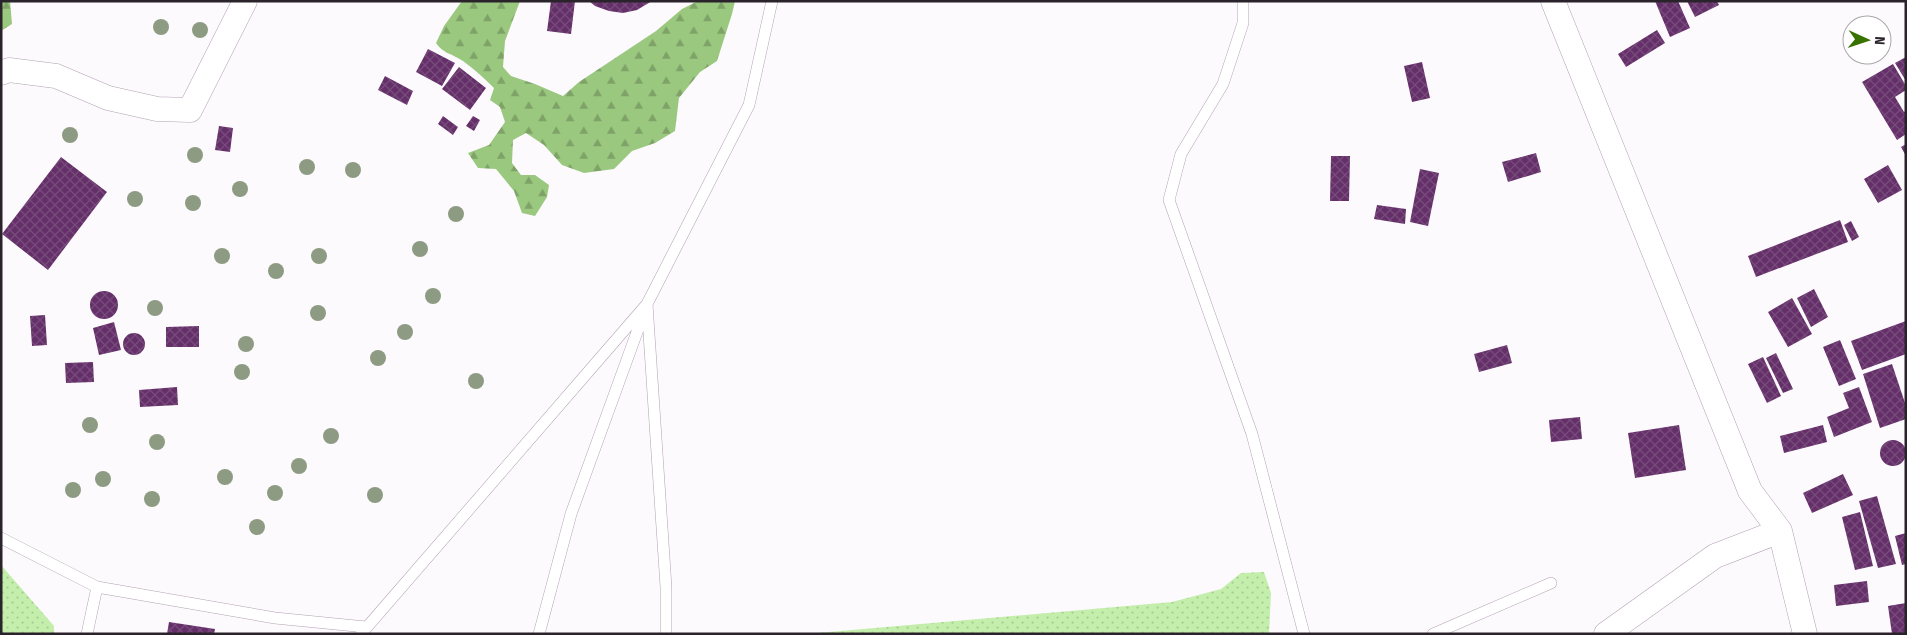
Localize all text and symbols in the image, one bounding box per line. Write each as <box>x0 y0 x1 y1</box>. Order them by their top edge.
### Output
north arrow <box>1842 15 1892 65</box>
text: N <box>1871 36 1888 45</box>

